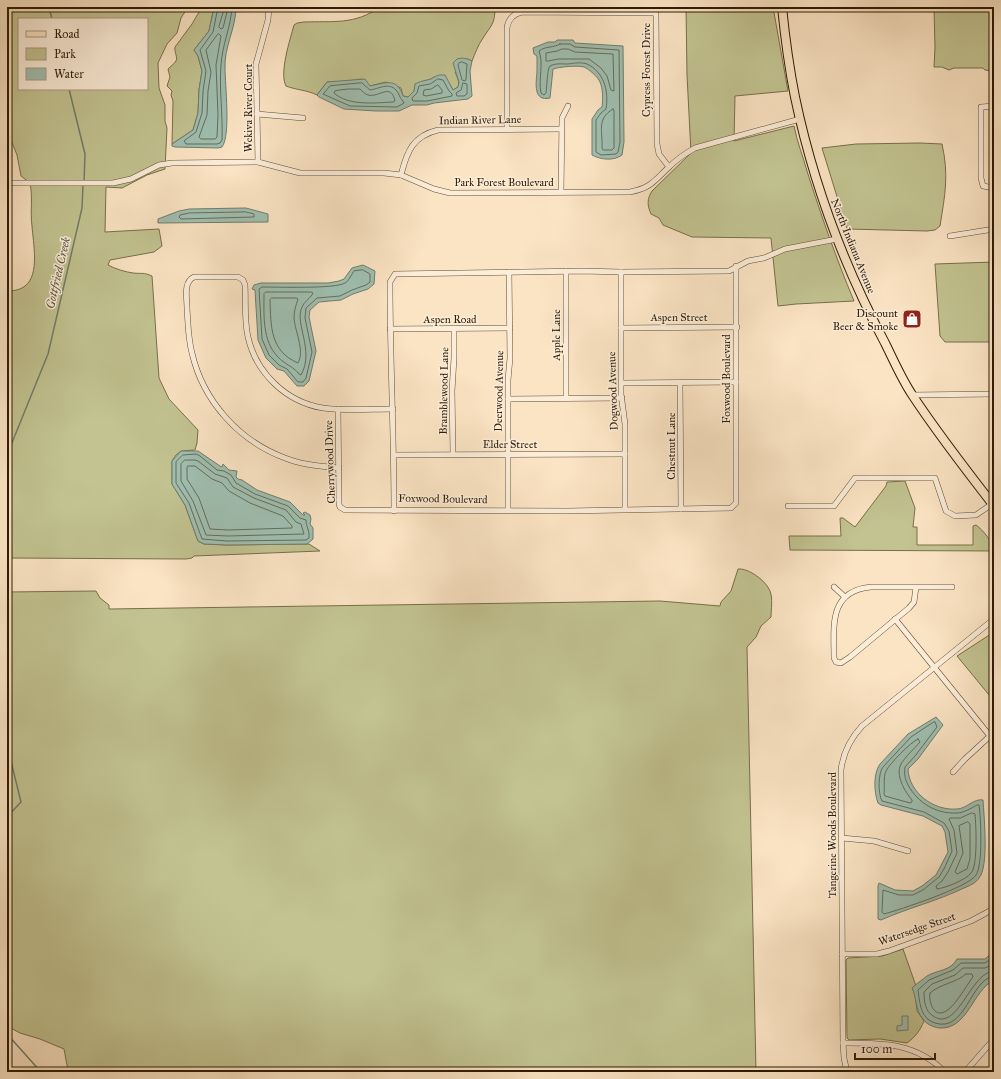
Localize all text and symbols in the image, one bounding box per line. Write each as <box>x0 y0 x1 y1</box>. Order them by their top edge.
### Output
legend <box>18 18 148 90</box>
street label: Cypress Forest Drive <box>640 23 653 117</box>
text: Road <box>54 27 80 41</box>
text: Park <box>54 47 76 61</box>
street label: Wekiva River Court <box>242 64 255 152</box>
text: Water <box>54 67 84 81</box>
street label: Indian River Lane <box>439 113 522 127</box>
street label: Park Forest Boulevard <box>454 176 554 189</box>
street label: North Indiana Avenue <box>828 197 878 296</box>
water label: Gottfried Creek <box>43 235 73 310</box>
place label: Discount Beer & Smoke <box>833 307 898 333</box>
shop icon: Discount Beer & Smoke <box>901 308 923 330</box>
street label: Apple Lane <box>550 309 563 362</box>
street label: Aspen Street <box>649 311 708 324</box>
street label: Aspen Road <box>422 313 477 326</box>
street label: Foxwood Boulevard <box>720 334 733 424</box>
street label: Bramblewood Lane <box>437 347 451 435</box>
street label: Deerwood Avenue <box>492 350 506 432</box>
street label: Dogwood Avenue <box>605 351 621 431</box>
street label: Chestnut Lane <box>665 412 678 480</box>
street label: Cherrywood Drive <box>322 420 338 504</box>
street label: Elder Street <box>483 438 537 451</box>
street label: Foxwood Boulevard <box>398 492 488 506</box>
street label: Tangerine Woods Boulevard <box>826 771 839 898</box>
street label: Watersedge Street <box>877 910 957 948</box>
scale bar <box>855 1035 935 1061</box>
text: 100 m <box>861 1042 892 1056</box>

